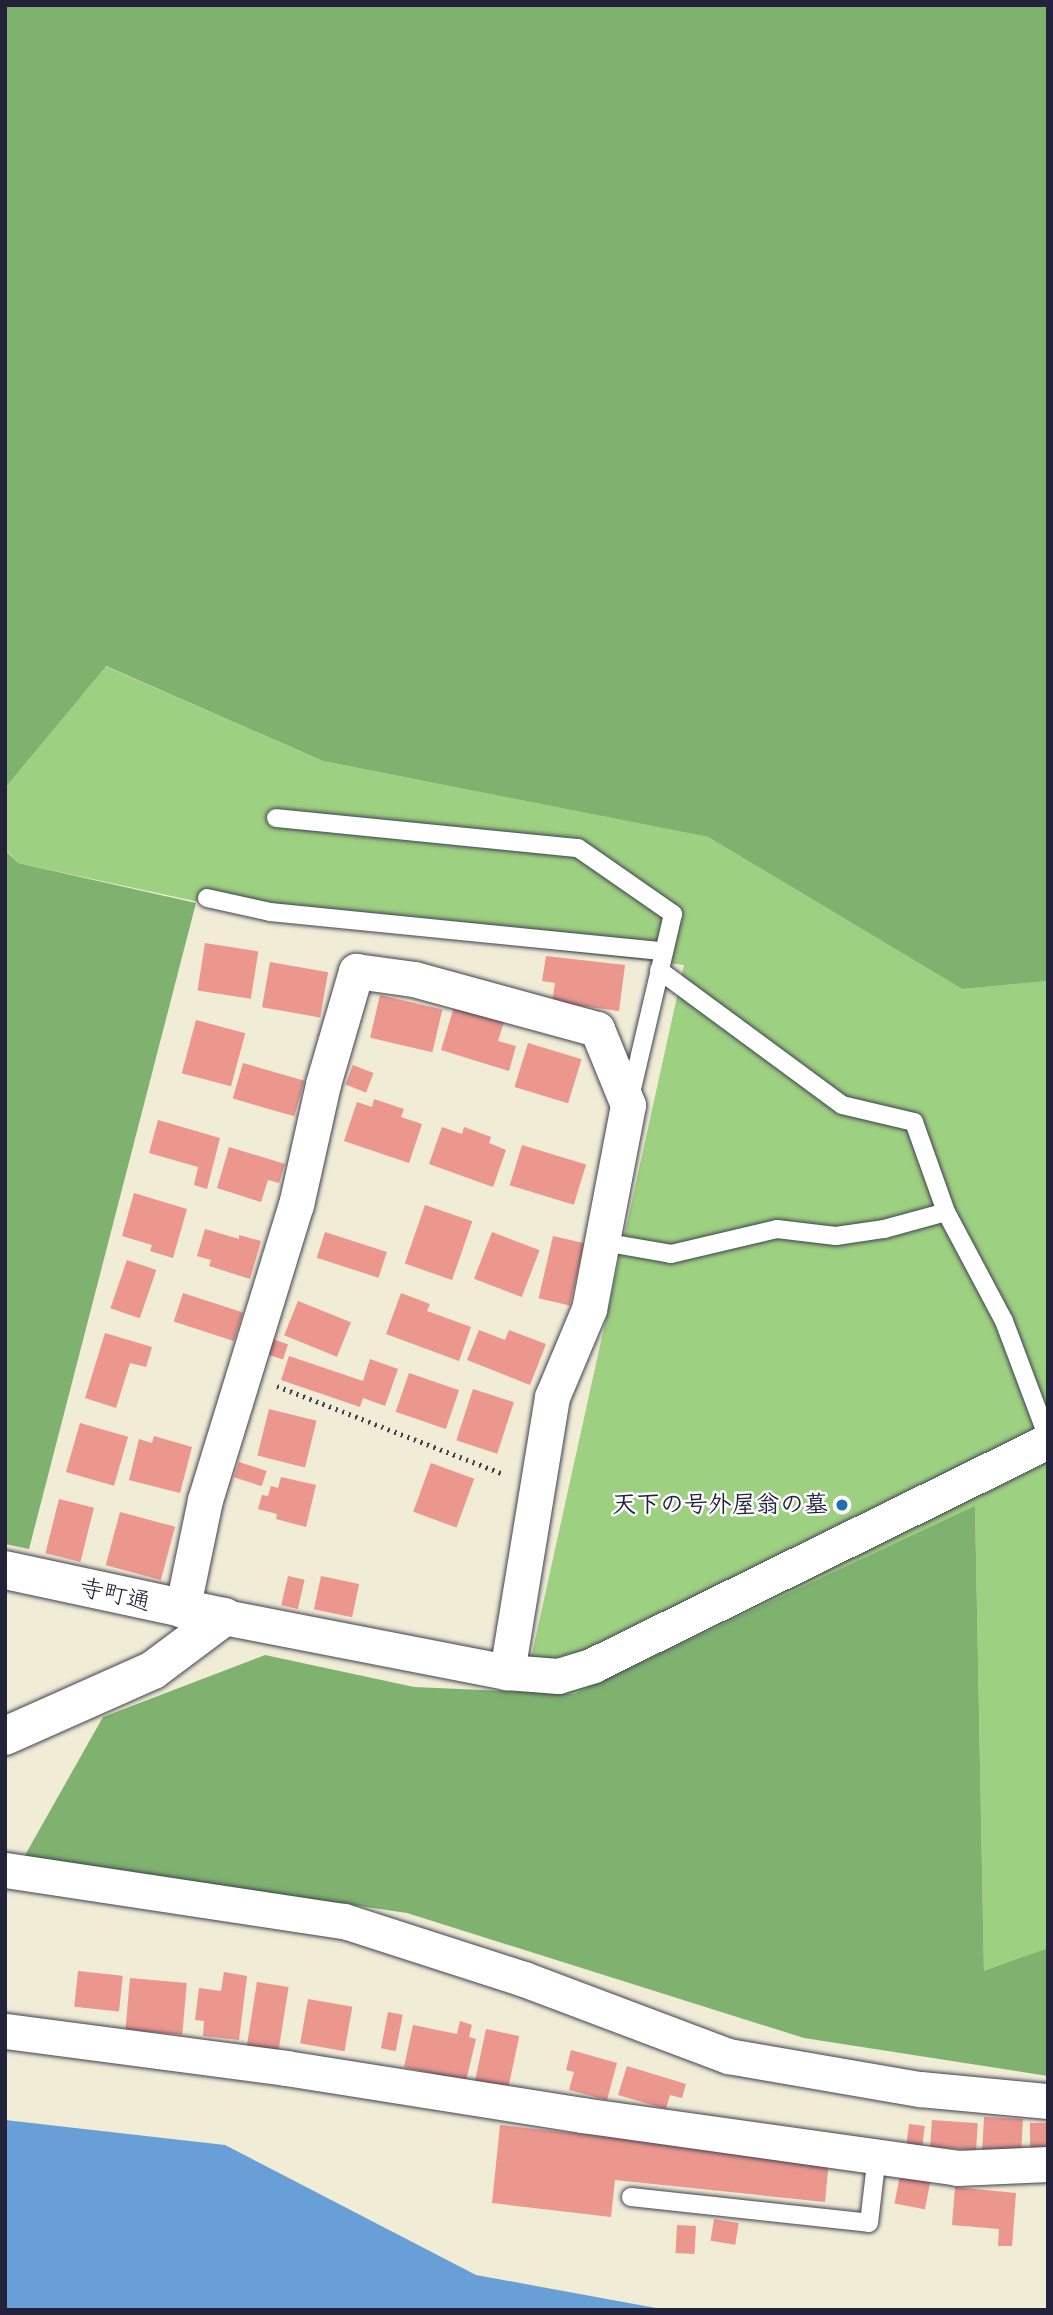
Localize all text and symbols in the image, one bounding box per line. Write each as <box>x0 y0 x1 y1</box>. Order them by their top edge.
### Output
place label: 天下の号外屋翁の墓 <box>612 1491 828 1519</box>
marker: 天下の号外屋翁の墓 <box>834 1497 850 1513</box>
street label: 寺町通 <box>77 1573 153 1617</box>

